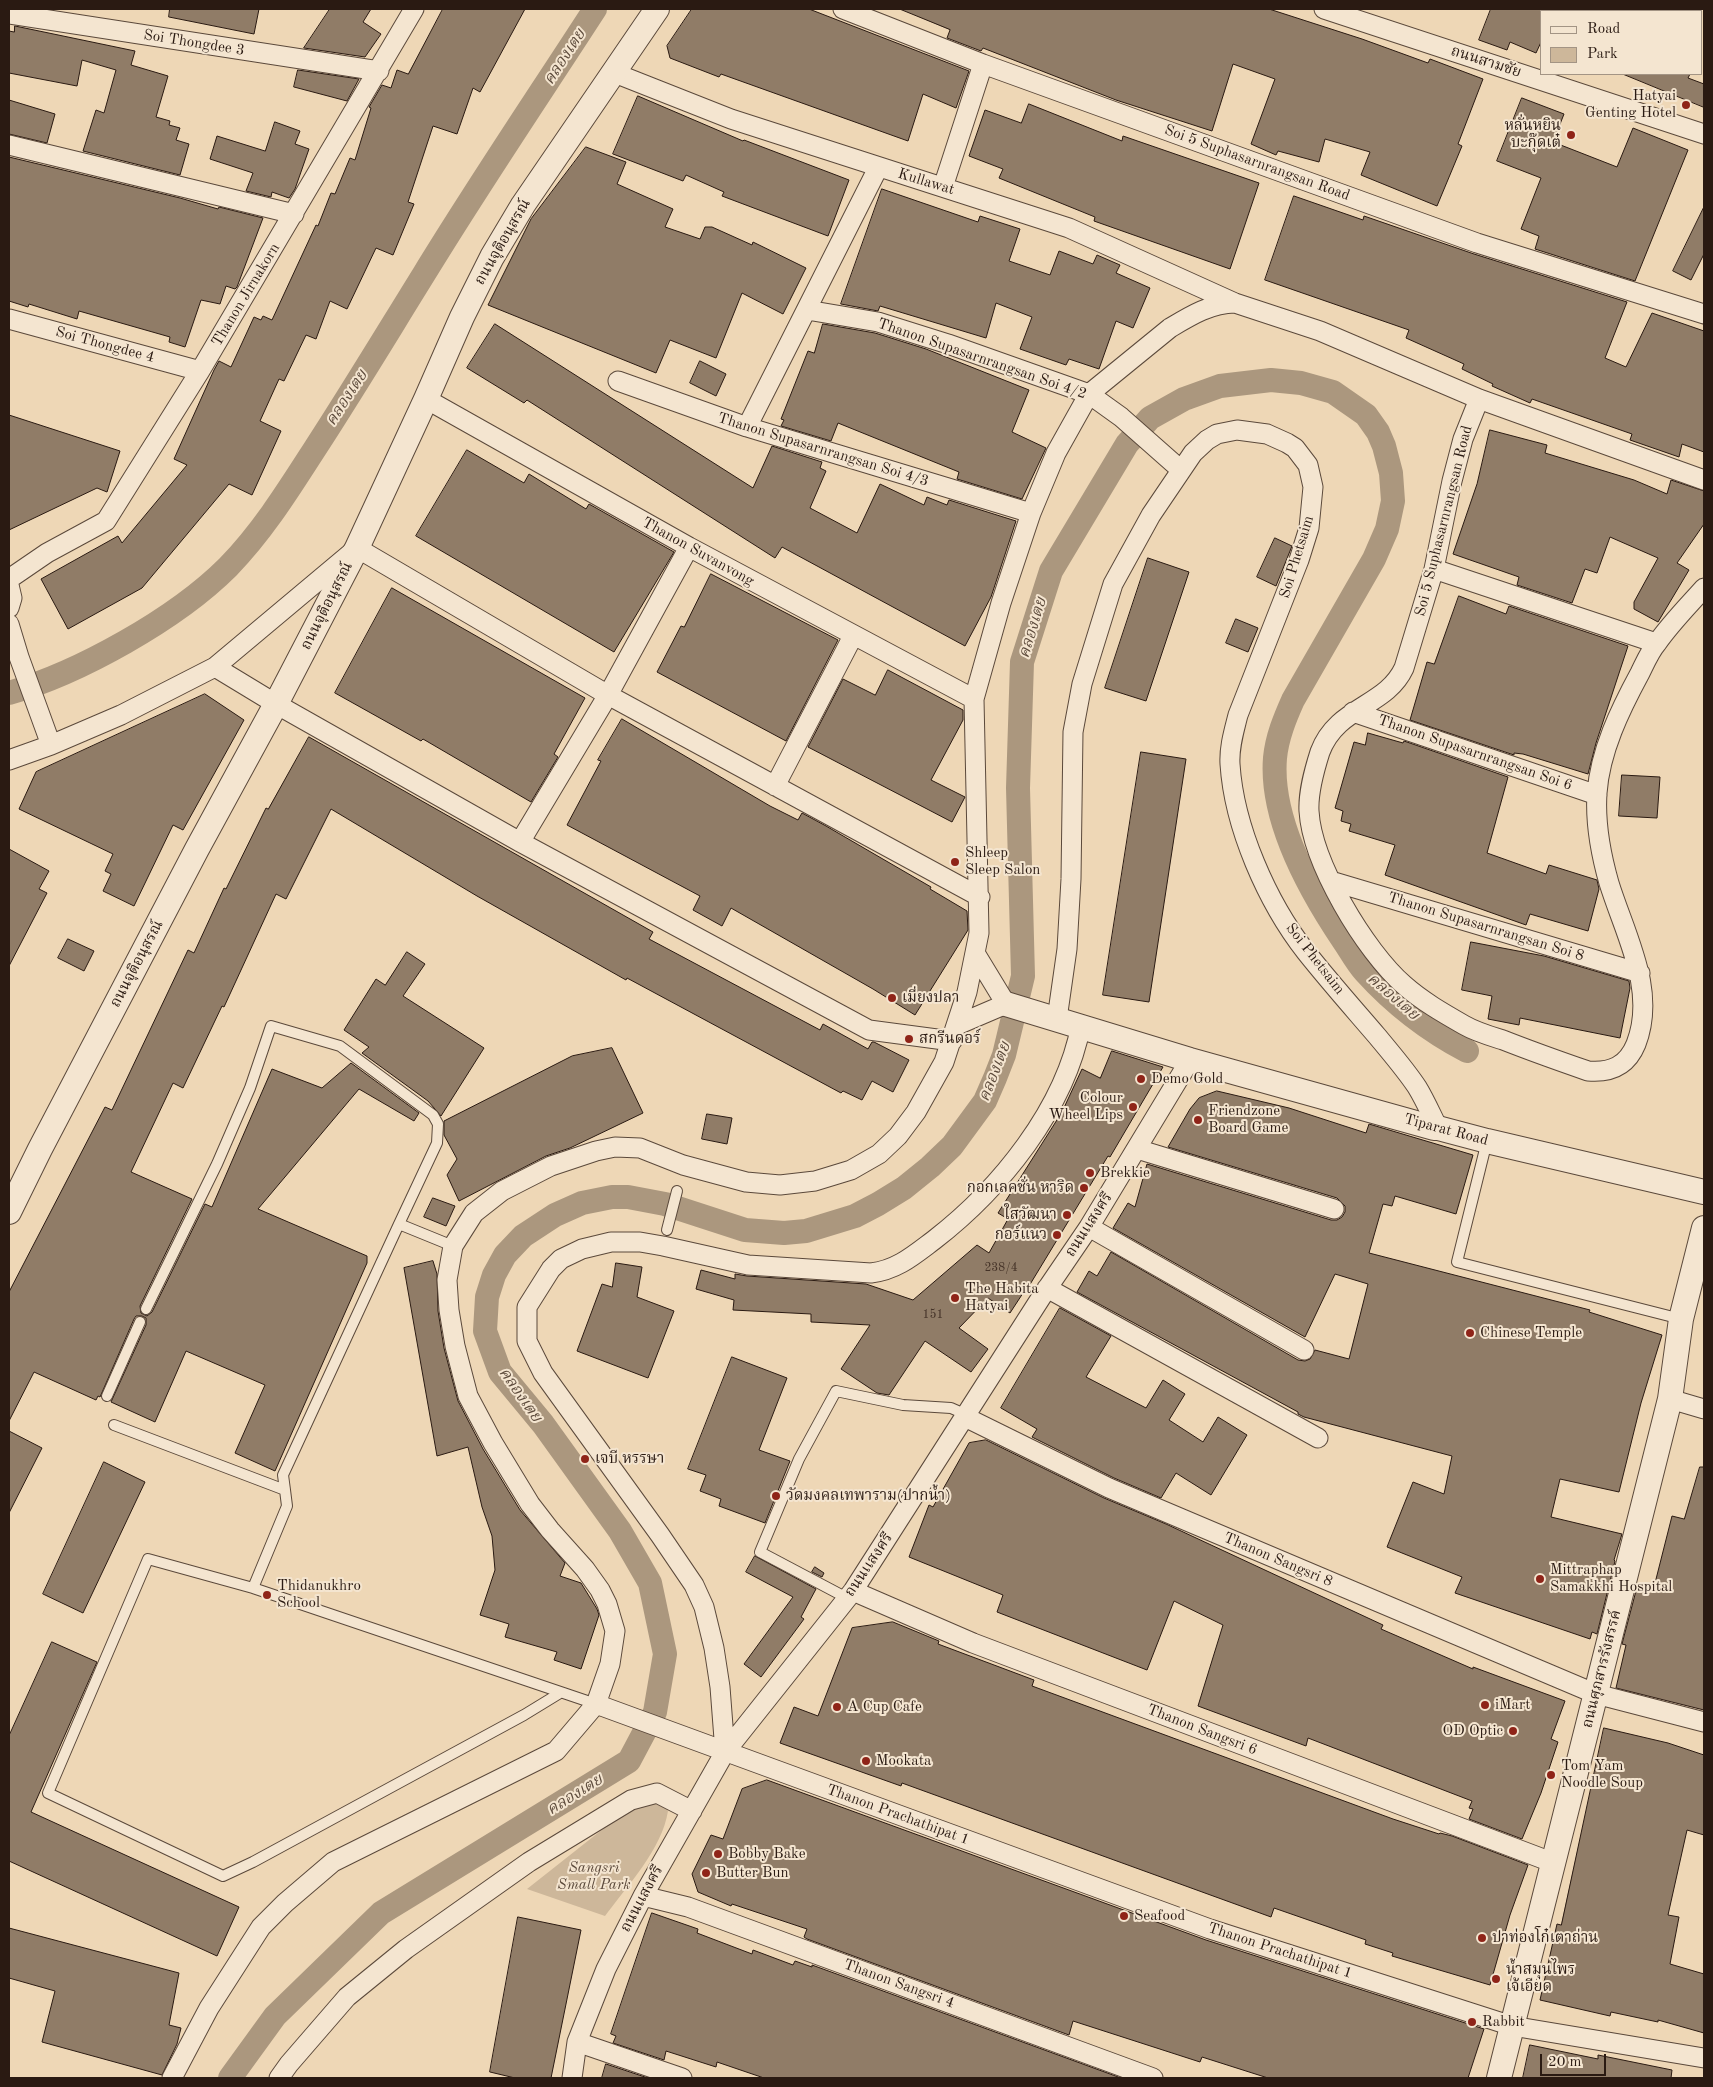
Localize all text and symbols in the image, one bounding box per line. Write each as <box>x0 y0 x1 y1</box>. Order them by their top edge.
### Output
legend <box>1540 10 1703 75</box>
text: Road <box>1587 22 1620 37</box>
street label: Soi Thongdee 3 <box>142 26 246 60</box>
water label: คลองเตย <box>540 26 590 88</box>
street label: ถนนสามชัย <box>1449 42 1523 82</box>
text: Park <box>1587 47 1618 62</box>
place label: Hatyai Genting Hotel <box>1585 87 1676 122</box>
marker: Hatyai Genting Hotel <box>1680 99 1692 111</box>
place label: หลั่นหยิน บะกุ๊ดเต๋ <box>1504 117 1561 152</box>
street label: Soi 5 Suphasarnrangsan Road <box>1162 121 1352 205</box>
marker: หลั่นหยิน บะกุ๊ดเต๋ <box>1565 129 1577 141</box>
street label: Kullawat <box>895 165 957 199</box>
street label: ถนนจุติอนุสรณ์ <box>471 196 535 288</box>
street label: Thanon Jirnakorn <box>208 240 284 350</box>
street label: Thanon Supasarnrangsan Soi 4/2 <box>875 315 1089 403</box>
street label: Soi Thongdee 4 <box>53 323 157 367</box>
water label: คลองเตย <box>322 367 372 429</box>
street label: Thanon Supasarnrangsan Soi 4/3 <box>715 409 931 491</box>
street label: Soi 5 Suphasarnrangsan Road <box>1412 424 1476 618</box>
street label: Thanon Suvanvong <box>639 514 757 590</box>
street label: Soi Phetsaim <box>1276 514 1318 600</box>
street label: ถนนจุติอนุสรณ์ <box>297 559 357 653</box>
water label: คลองเตย <box>1015 595 1051 661</box>
street label: Thanon Supasarnrangsan Soi 6 <box>1375 711 1575 795</box>
place label: Shleep Sleep Salon <box>965 844 1040 879</box>
marker: Shleep Sleep Salon <box>949 856 961 868</box>
street label: Thanon Supasarnrangsan Soi 8 <box>1386 889 1586 965</box>
street label: ถนนจุติอนุสรณ์ <box>106 917 168 1011</box>
street label: Soi Phetsaim <box>1282 920 1348 998</box>
water label: คลองเตย <box>1363 969 1423 1025</box>
place label: เมี่ยงปลา <box>902 989 959 1007</box>
marker: เมี่ยงปลา <box>886 992 898 1004</box>
place label: สกรีนดอร์ <box>919 1030 980 1048</box>
marker: สกรีนดอร์ <box>903 1033 915 1045</box>
water label: คลองเตย <box>975 1039 1015 1105</box>
place label: Demo Gold <box>1151 1070 1223 1088</box>
marker: Demo Gold <box>1135 1073 1147 1085</box>
place label: Colour Wheel Lips <box>1048 1089 1123 1124</box>
marker: Colour Wheel Lips <box>1127 1101 1139 1113</box>
place label: Friendzone Board Game <box>1208 1102 1288 1137</box>
street label: Tiparat Road <box>1402 1110 1490 1150</box>
marker: Friendzone Board Game <box>1192 1114 1204 1126</box>
place label: Brekkie <box>1100 1164 1150 1182</box>
marker: Brekkie <box>1084 1167 1096 1179</box>
place label: กอกเลคชั่น หาริด <box>967 1179 1074 1197</box>
marker: กอกเลคชั่น หาริด <box>1078 1182 1090 1194</box>
street label: ถนนเเสงศรี <box>1062 1189 1116 1261</box>
place label: ใสวัฒนา <box>1004 1206 1057 1224</box>
marker: ใสวัฒนา <box>1061 1209 1073 1221</box>
place label: กอร์แนว <box>995 1226 1047 1244</box>
marker: กอร์แนว <box>1051 1229 1063 1241</box>
house number: 238/4 <box>984 1261 1018 1275</box>
place label: The Habita Hatyai <box>965 1280 1039 1315</box>
marker: The Habita Hatyai <box>949 1292 961 1304</box>
house number: 151 <box>923 1308 943 1322</box>
place label: Chinese Temple <box>1480 1324 1582 1342</box>
marker: Chinese Temple <box>1464 1327 1476 1339</box>
water label: คลองเตย <box>494 1364 546 1426</box>
place label: เจบี หรรษา <box>595 1450 664 1468</box>
marker: เจบี หรรษา <box>579 1453 591 1465</box>
place label: วัดมงคลเทพาราม(ปากน้ำ) <box>786 1487 951 1505</box>
marker: วัดมงคลเทพาราม(ปากน้ำ) <box>770 1490 782 1502</box>
street label: Thanon Sangsri 8 <box>1221 1529 1335 1591</box>
street label: ถนนเเสงศรี <box>841 1530 897 1600</box>
place label: Mittraphap Samakkhi Hospital <box>1550 1561 1672 1596</box>
marker: Mittraphap Samakkhi Hospital <box>1534 1573 1546 1585</box>
place label: Thidanukhro School <box>277 1577 361 1612</box>
marker: Thidanukhro School <box>261 1589 273 1601</box>
street label: ถนนศุภสารรังสรรค์ <box>1579 1608 1625 1730</box>
place label: iMart <box>1495 1696 1530 1714</box>
place label: A Cup Cafe <box>847 1698 922 1716</box>
marker: iMart <box>1479 1699 1491 1711</box>
marker: A Cup Cafe <box>831 1701 843 1713</box>
street label: Thanon Sangsri 6 <box>1144 1701 1260 1759</box>
place label: OD Optic <box>1442 1722 1503 1740</box>
marker: OD Optic <box>1507 1725 1519 1737</box>
place label: Mookata <box>876 1752 931 1770</box>
marker: Mookata <box>860 1755 872 1767</box>
place label: Tom Yam Noodle Soup <box>1561 1757 1643 1792</box>
marker: Tom Yam Noodle Soup <box>1545 1769 1557 1781</box>
water label: คลองเตย <box>544 1770 606 1820</box>
street label: Thanon Prachathipat 1 <box>824 1781 972 1849</box>
place label: Bobby Bake <box>728 1845 806 1863</box>
marker: Bobby Bake <box>712 1848 724 1860</box>
park label: Sangsri Small Park <box>557 1859 631 1894</box>
street label: ถนนเเสงศรี <box>617 1862 667 1936</box>
place label: Butter Bun <box>716 1864 789 1882</box>
marker: Butter Bun <box>700 1867 712 1879</box>
place label: Seafood <box>1134 1907 1185 1925</box>
marker: Seafood <box>1118 1910 1130 1922</box>
street label: Thanon Prachathipat 1 <box>1206 1919 1354 1983</box>
place label: ปาท่องโก๋เตาถ่าน <box>1492 1929 1598 1947</box>
marker: ปาท่องโก๋เตาถ่าน <box>1476 1932 1488 1944</box>
street label: Thanon Sangsri 4 <box>841 1956 957 2012</box>
place label: น้ำสมุนไพร เจ้เอียด <box>1506 1961 1575 1996</box>
marker: น้ำสมุนไพร เจ้เอียด <box>1490 1973 1502 1985</box>
place label: Rabbit <box>1482 2013 1525 2031</box>
marker: Rabbit <box>1466 2016 1478 2028</box>
scale bar <box>1543 2044 1609 2076</box>
text: 20 m <box>1548 2055 1582 2070</box>

